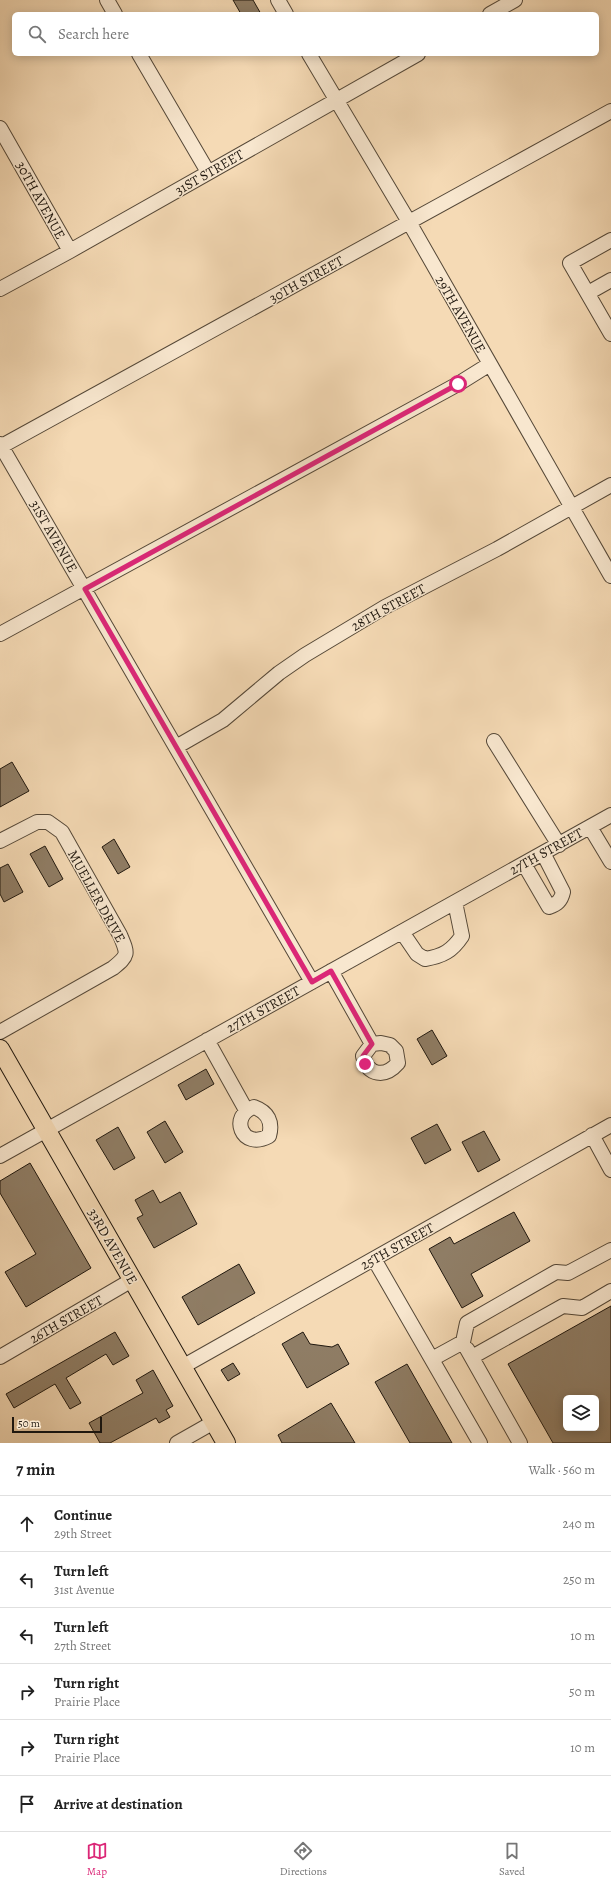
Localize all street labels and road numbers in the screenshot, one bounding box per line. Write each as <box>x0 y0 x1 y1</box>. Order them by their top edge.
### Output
street label: 31ST STREET <box>171 145 247 200</box>
street label: 30TH AVENUE <box>11 158 70 243</box>
street label: 30TH STREET <box>266 251 347 308</box>
street label: 29TH AVENUE <box>431 272 490 356</box>
street label: 31ST AVENUE <box>25 497 82 576</box>
street label: 28TH STREET <box>348 579 429 636</box>
street label: 27TH STREET <box>506 823 587 879</box>
street label: MUELLER DRIVE <box>63 847 130 946</box>
street label: 27TH STREET <box>223 981 304 1037</box>
street label: 33RD AVENUE <box>83 1205 142 1288</box>
street label: 25TH STREET <box>357 1218 438 1274</box>
street label: 26TH STREET <box>26 1291 107 1348</box>

